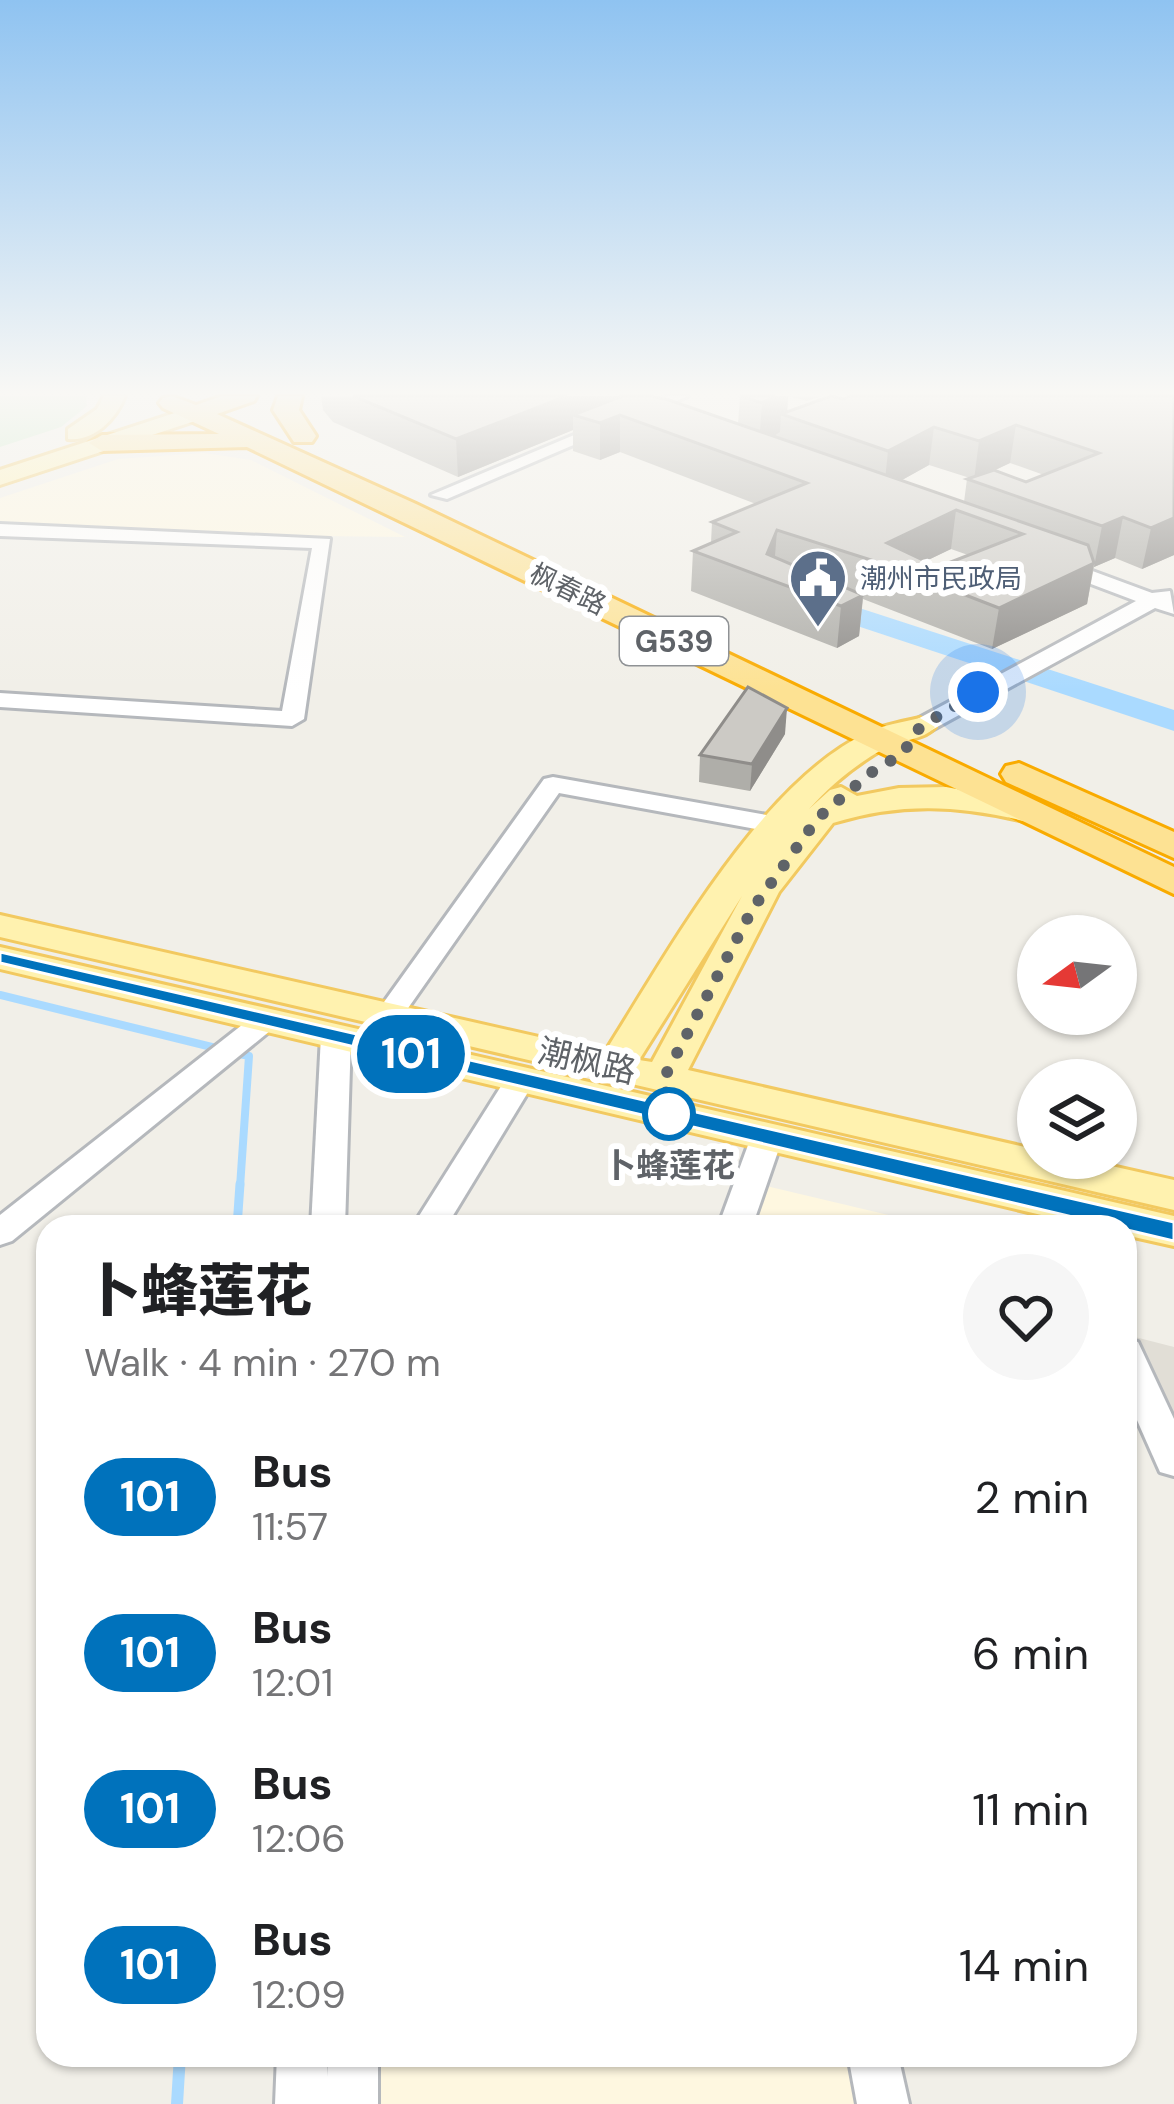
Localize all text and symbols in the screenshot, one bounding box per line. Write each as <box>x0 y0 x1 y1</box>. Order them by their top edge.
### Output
public building icon: 潮州市民政局 <box>787 547 849 629</box>
street label: 枫春路 <box>524 556 612 622</box>
place label: 潮州市民政局 <box>860 561 1022 596</box>
road number: G539 <box>620 617 728 665</box>
your location <box>948 662 1008 722</box>
north arrow <box>1017 915 1137 1035</box>
map controls <box>1017 915 1137 1179</box>
line badge: 101 <box>342 1015 480 1093</box>
text: 101 <box>381 1026 441 1081</box>
street label: 潮枫路 <box>534 1029 640 1093</box>
button: layers <box>1017 1059 1137 1179</box>
marker: 卜蜂莲花 <box>644 1089 694 1139</box>
place label: 卜蜂莲花 <box>603 1144 735 1187</box>
text: 卜蜂莲花 <box>84 1254 312 1329</box>
button: heart <box>963 1254 1089 1380</box>
text: Walk · 4 min · 270 m <box>84 1337 441 1388</box>
text: Bus <box>252 1442 332 1501</box>
text: 2 min <box>974 1468 1089 1527</box>
text: 101 <box>120 1469 180 1524</box>
text: 11:57 <box>252 1501 328 1552</box>
text: Bus <box>252 1598 332 1657</box>
text: 6 min <box>972 1624 1089 1683</box>
text: 101 <box>120 1625 180 1680</box>
text: 12:01 <box>252 1657 333 1708</box>
text: Bus <box>252 1754 332 1813</box>
text: 11 min <box>972 1780 1089 1839</box>
text: 101 <box>120 1781 180 1836</box>
text: 12:06 <box>252 1813 346 1864</box>
text: Bus <box>252 1910 332 1969</box>
text: 14 min <box>959 1936 1089 1995</box>
text: 101 <box>120 1937 180 1992</box>
text: 12:09 <box>252 1969 346 2020</box>

